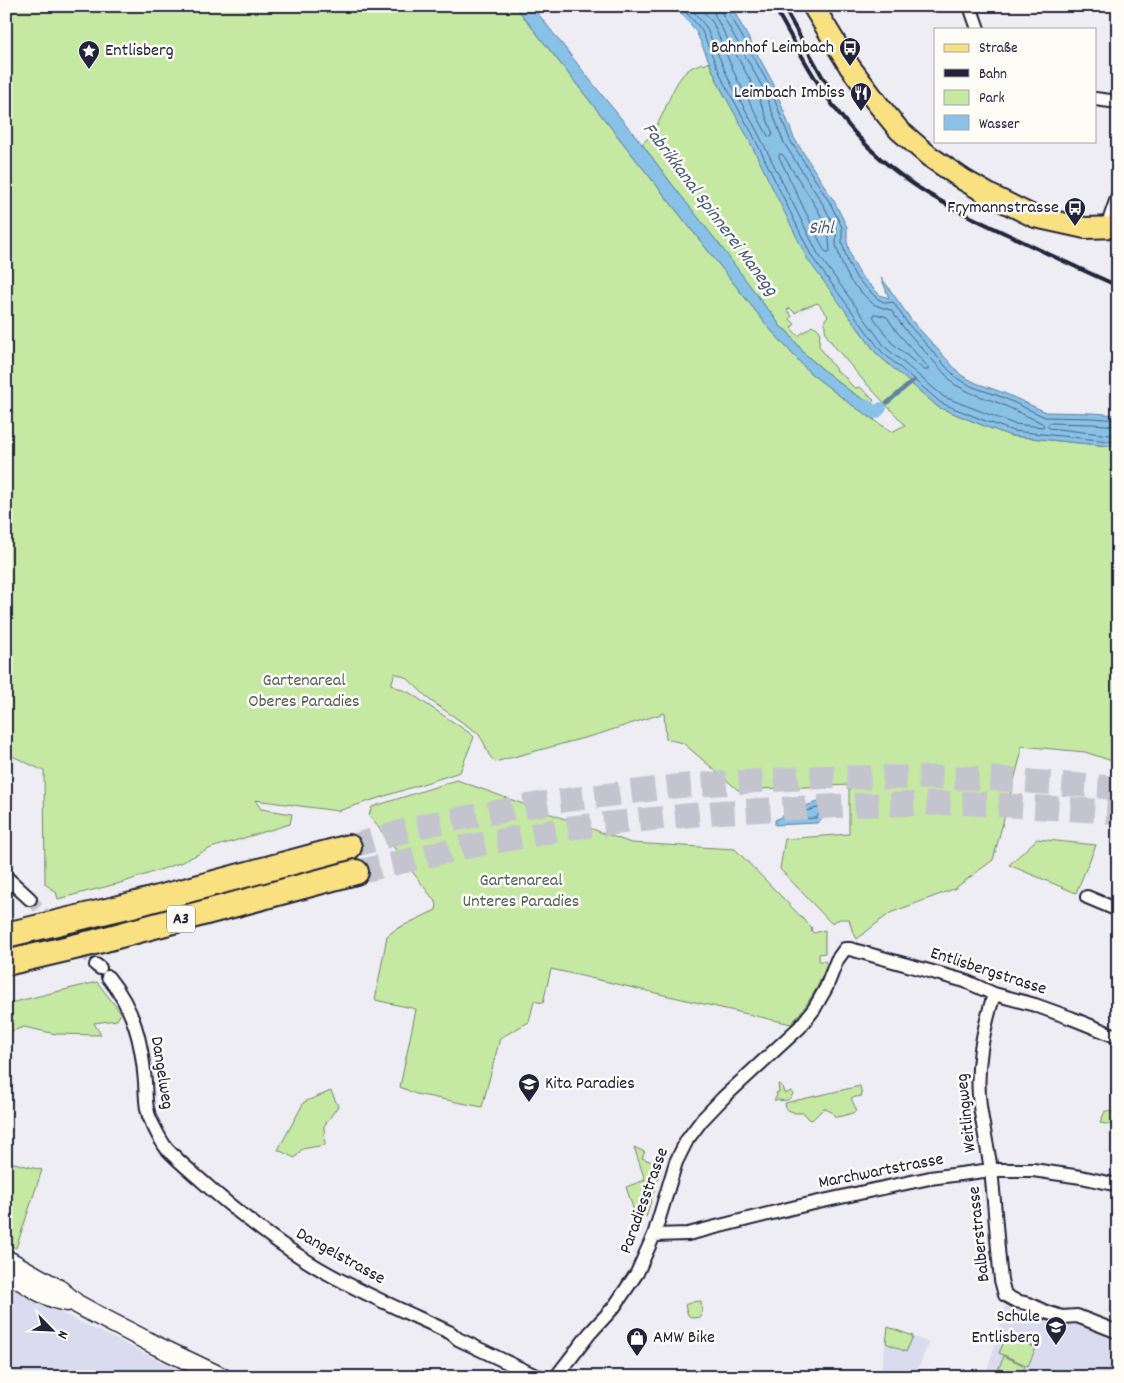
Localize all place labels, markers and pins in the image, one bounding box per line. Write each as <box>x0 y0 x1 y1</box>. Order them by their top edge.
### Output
place label: Bahnhof Leimbach <box>711 36 834 61</box>
bus stop icon: Bahnhof Leimbach <box>838 36 862 67</box>
place icon: Entlisberg <box>77 39 101 70</box>
place label: Entlisberg <box>105 39 174 64</box>
place label: Leimbach Imbiss <box>734 81 845 106</box>
restaurant icon: Leimbach Imbiss <box>849 81 873 112</box>
place label: Frymannstrasse <box>947 196 1059 221</box>
bus stop icon: Frymannstrasse <box>1063 196 1087 227</box>
school or university icon: Kita Paradies <box>517 1072 541 1103</box>
place label: Kita Paradies <box>545 1072 635 1097</box>
place label: Schule Entlisberg <box>971 1305 1040 1351</box>
school or university icon: Schule Entlisberg <box>1044 1315 1068 1346</box>
shop icon: AMW Bike <box>625 1326 649 1357</box>
place label: AMW Bike <box>653 1326 715 1351</box>

